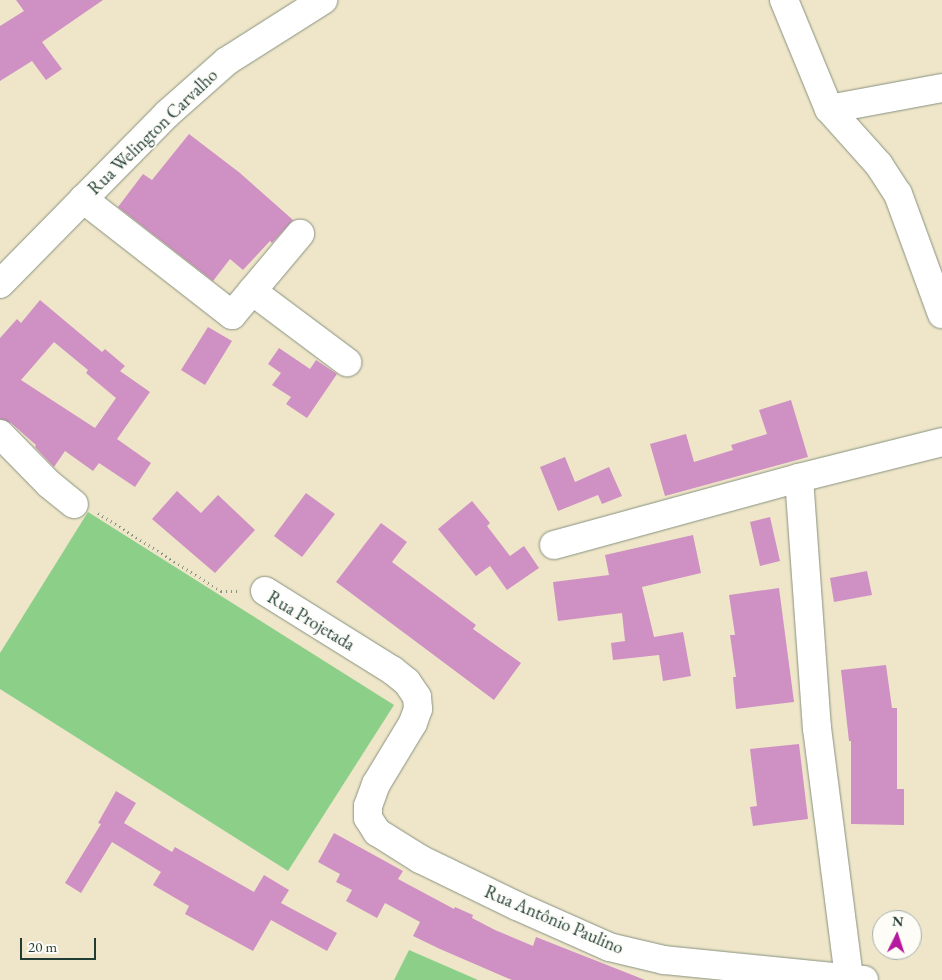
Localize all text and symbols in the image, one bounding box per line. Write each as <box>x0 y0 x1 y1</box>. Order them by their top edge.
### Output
street label: Rua Welington Carvalho <box>84 65 222 199</box>
street label: Rua Projetada <box>263 586 359 656</box>
street label: Rua Antônio Paulino <box>481 881 627 959</box>
north arrow <box>872 910 922 960</box>
text: N <box>892 912 904 930</box>
scale bar <box>22 928 99 960</box>
text: 20 m <box>28 937 57 956</box>

